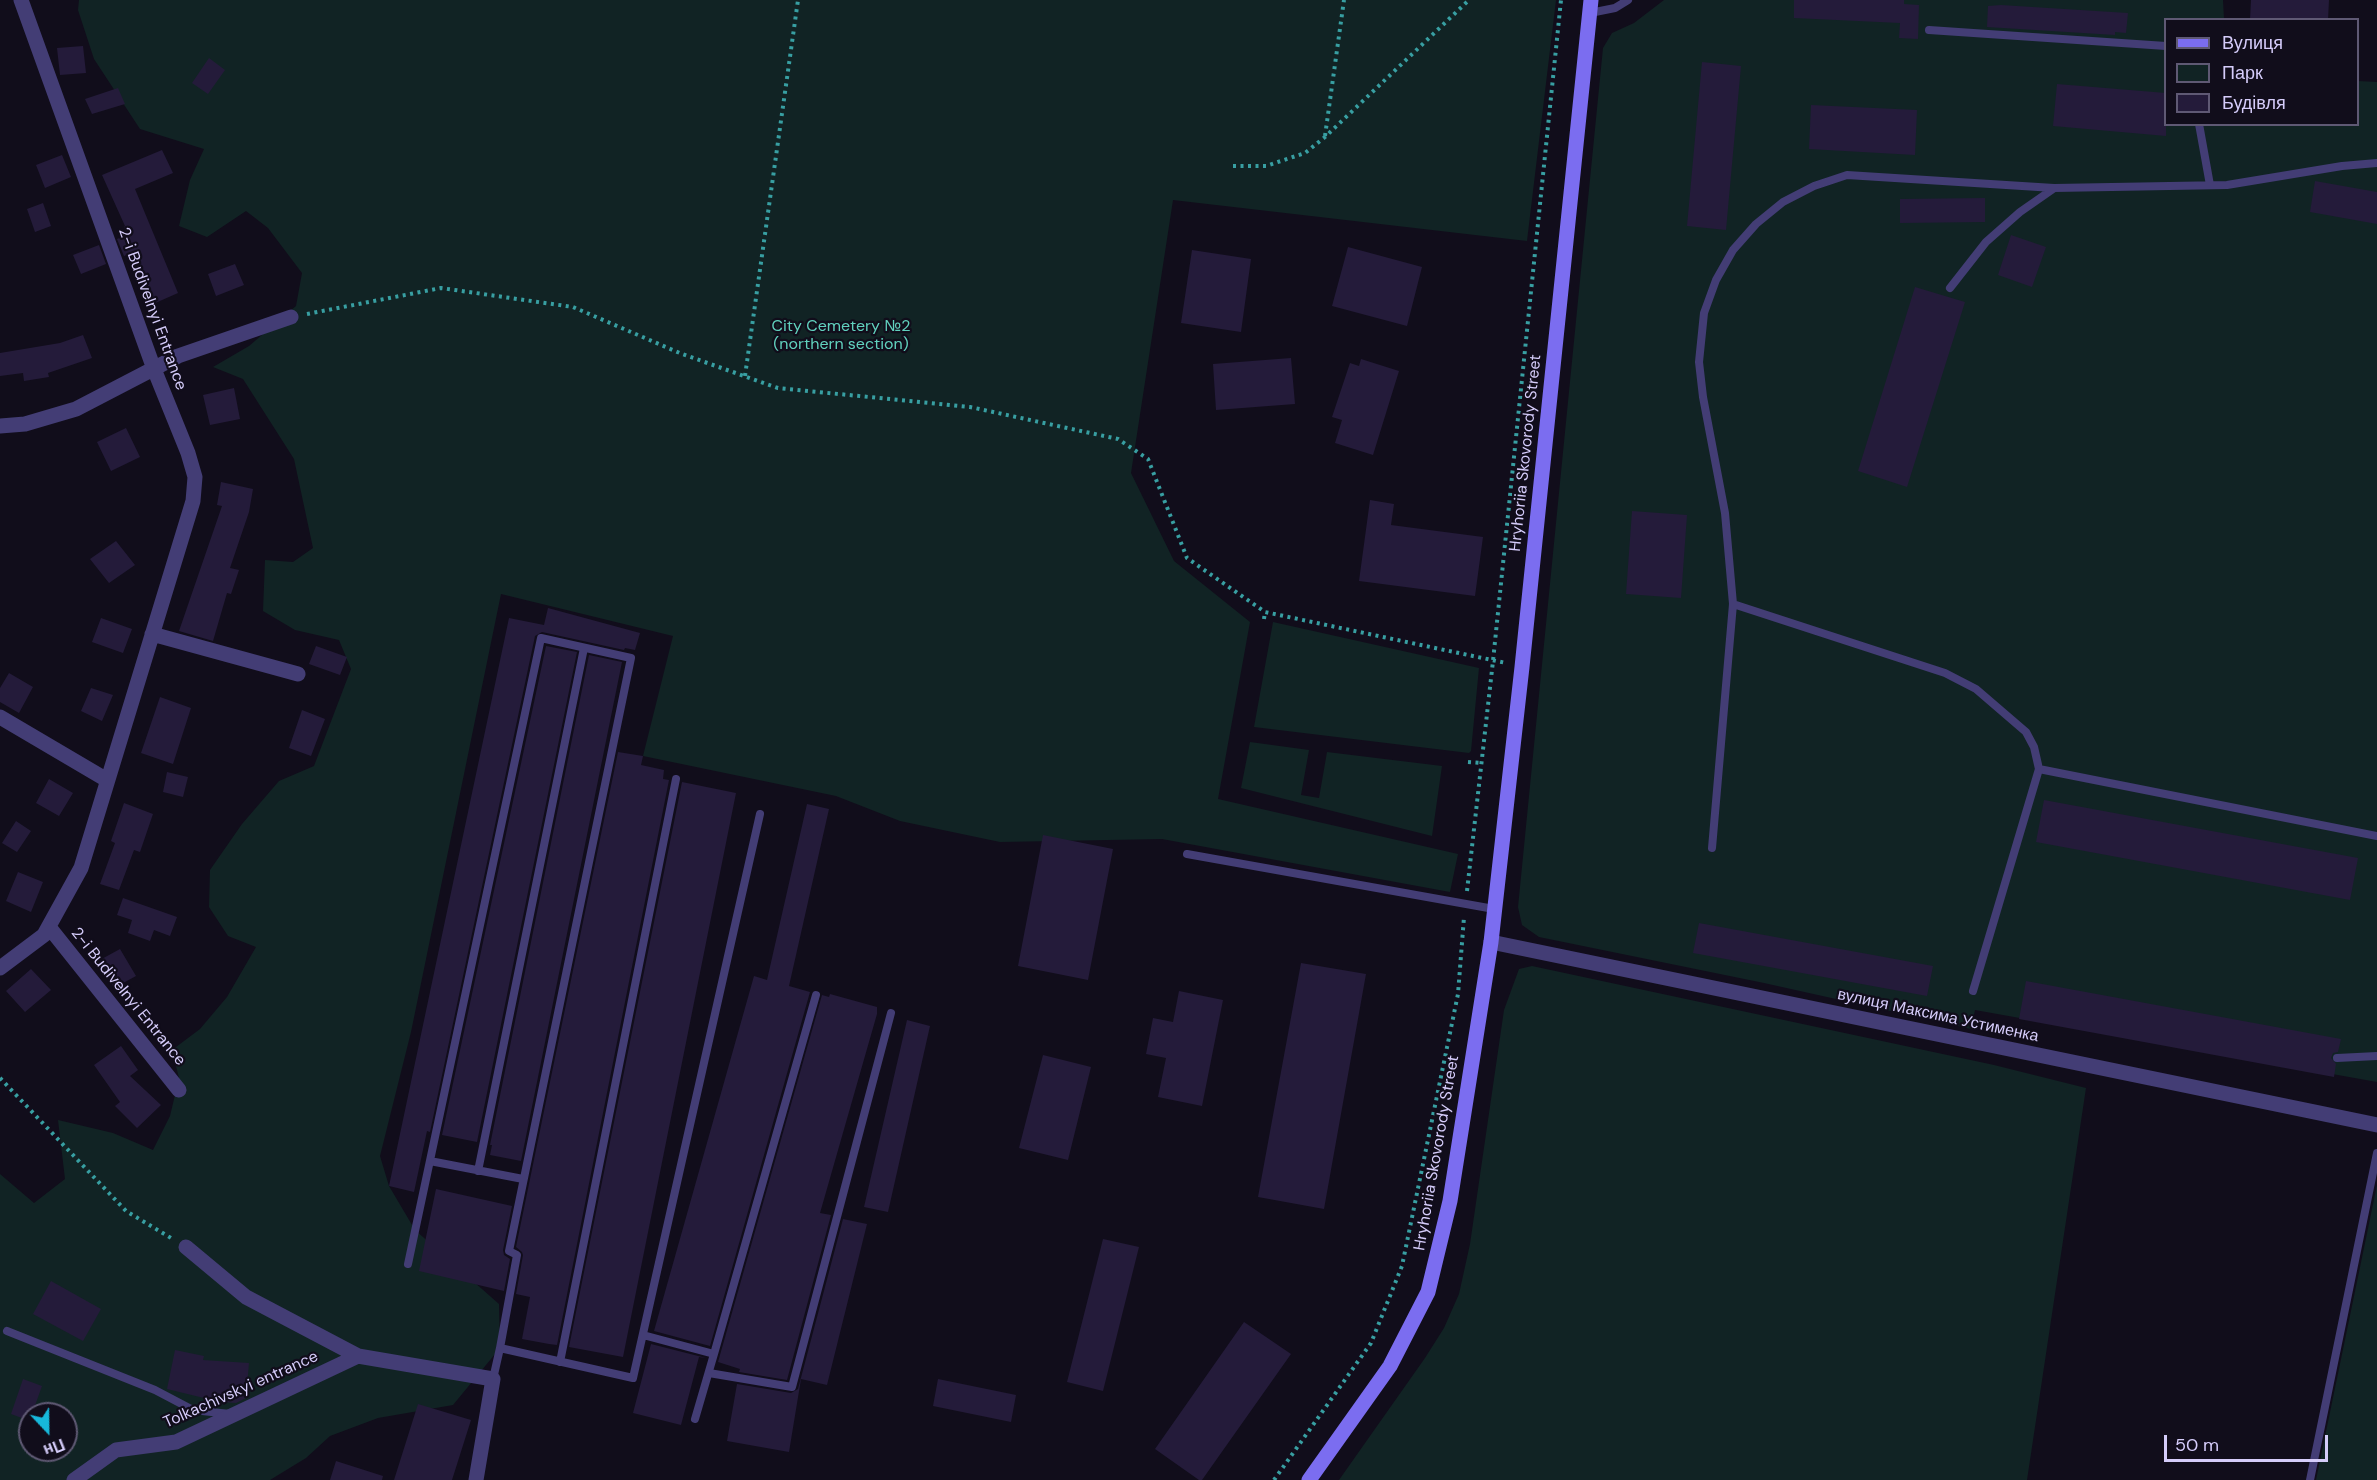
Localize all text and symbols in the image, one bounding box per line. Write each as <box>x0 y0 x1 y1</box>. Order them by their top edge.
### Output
legend <box>2164 18 2359 126</box>
text: Вулиця <box>2222 31 2283 55</box>
text: Парк <box>2222 61 2263 85</box>
text: Будівля <box>2222 91 2286 115</box>
street label: 2-i Budivelnyi Entrance <box>114 225 190 393</box>
park label: City Cemetery №2 (northern section) <box>772 317 910 355</box>
street label: Hryhoriia Skovorody Street <box>1506 354 1546 552</box>
street label: 2-i Budivelnyi Entrance <box>66 924 190 1070</box>
street label: вулиця Максима Устименка <box>1836 985 2040 1047</box>
street label: Hryhoriia Skovorody Street <box>1410 1054 1464 1252</box>
street label: Tolkachivskyi entrance <box>161 1347 321 1433</box>
north arrow <box>18 1402 78 1462</box>
scale bar <box>2167 1423 2330 1461</box>
text: 50 m <box>2175 1433 2219 1457</box>
text: Пн <box>40 1434 68 1461</box>

